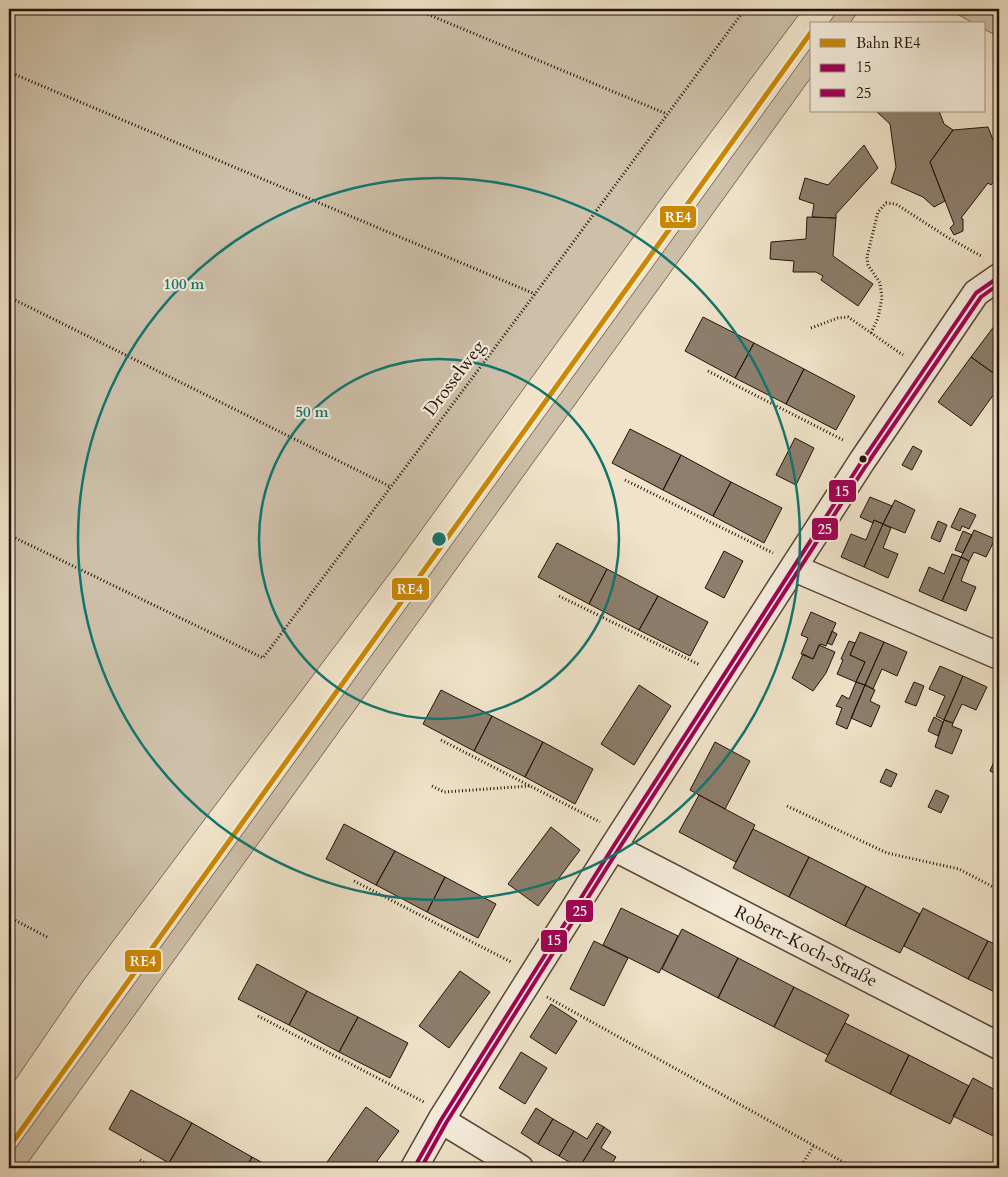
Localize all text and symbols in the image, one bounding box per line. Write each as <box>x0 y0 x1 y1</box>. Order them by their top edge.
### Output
legend <box>810 22 986 112</box>
text: Bahn RE4 <box>856 33 921 53</box>
text: 15 <box>856 57 871 77</box>
text: 25 <box>856 83 871 103</box>
line badge: RE4 <box>659 205 697 229</box>
text: RE4 <box>665 208 691 227</box>
text: 100 m <box>164 274 205 294</box>
street label: Drosselweg <box>418 335 492 421</box>
text: 50 m <box>295 402 329 422</box>
unlabelled marker <box>858 454 868 464</box>
line badge: 15 <box>828 479 857 503</box>
text: 15 <box>835 482 849 501</box>
line badge: 25 <box>811 517 839 541</box>
text: 25 <box>818 520 832 539</box>
centre of rings <box>430 530 448 548</box>
line badge: RE4 <box>391 577 430 601</box>
text: RE4 <box>397 580 423 599</box>
line badge: 25 <box>565 899 594 923</box>
street label: Robert-Koch-Straße <box>730 900 882 993</box>
text: 25 <box>573 902 587 921</box>
line badge: 15 <box>540 929 568 953</box>
text: 15 <box>547 931 561 950</box>
line badge: RE4 <box>124 949 162 973</box>
text: RE4 <box>130 952 156 971</box>

